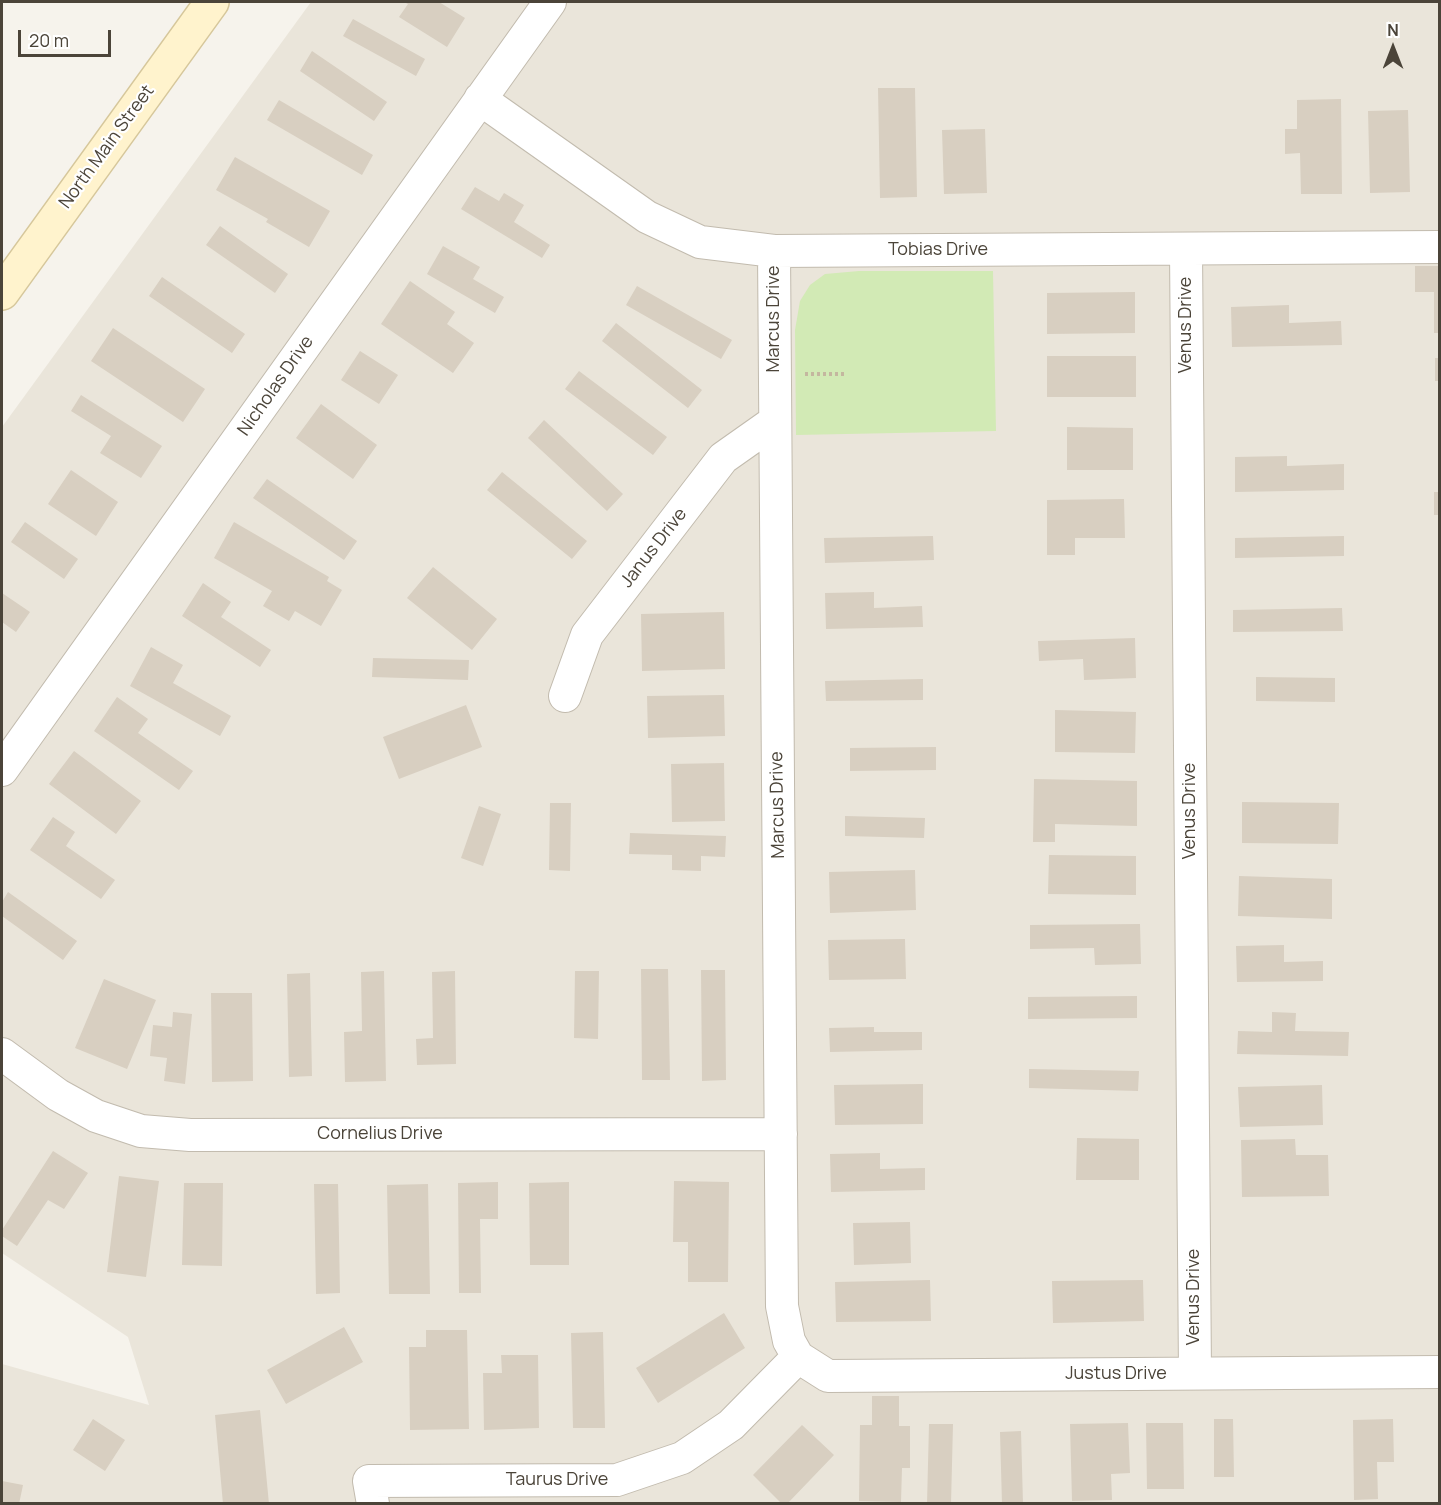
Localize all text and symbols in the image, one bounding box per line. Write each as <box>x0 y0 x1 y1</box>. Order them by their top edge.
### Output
scale bar <box>21 18 114 56</box>
north arrow <box>1363 18 1423 78</box>
text: N <box>1387 19 1399 41</box>
text: 20 m <box>29 28 69 52</box>
street label: North Main Street <box>55 81 159 213</box>
street label: Tobias Drive <box>888 239 988 261</box>
street label: Marcus Drive <box>763 265 785 373</box>
street label: Venus Drive <box>1175 277 1197 373</box>
street label: Nicholas Drive <box>234 332 318 440</box>
street label: Janus Drive <box>616 504 692 592</box>
street label: Marcus Drive <box>766 751 790 859</box>
street label: Venus Drive <box>1179 763 1201 859</box>
street label: Cornelius Drive <box>317 1123 443 1145</box>
street label: Venus Drive <box>1183 1249 1205 1345</box>
street label: Justus Drive <box>1065 1363 1167 1385</box>
street label: Taurus Drive <box>506 1469 608 1491</box>

